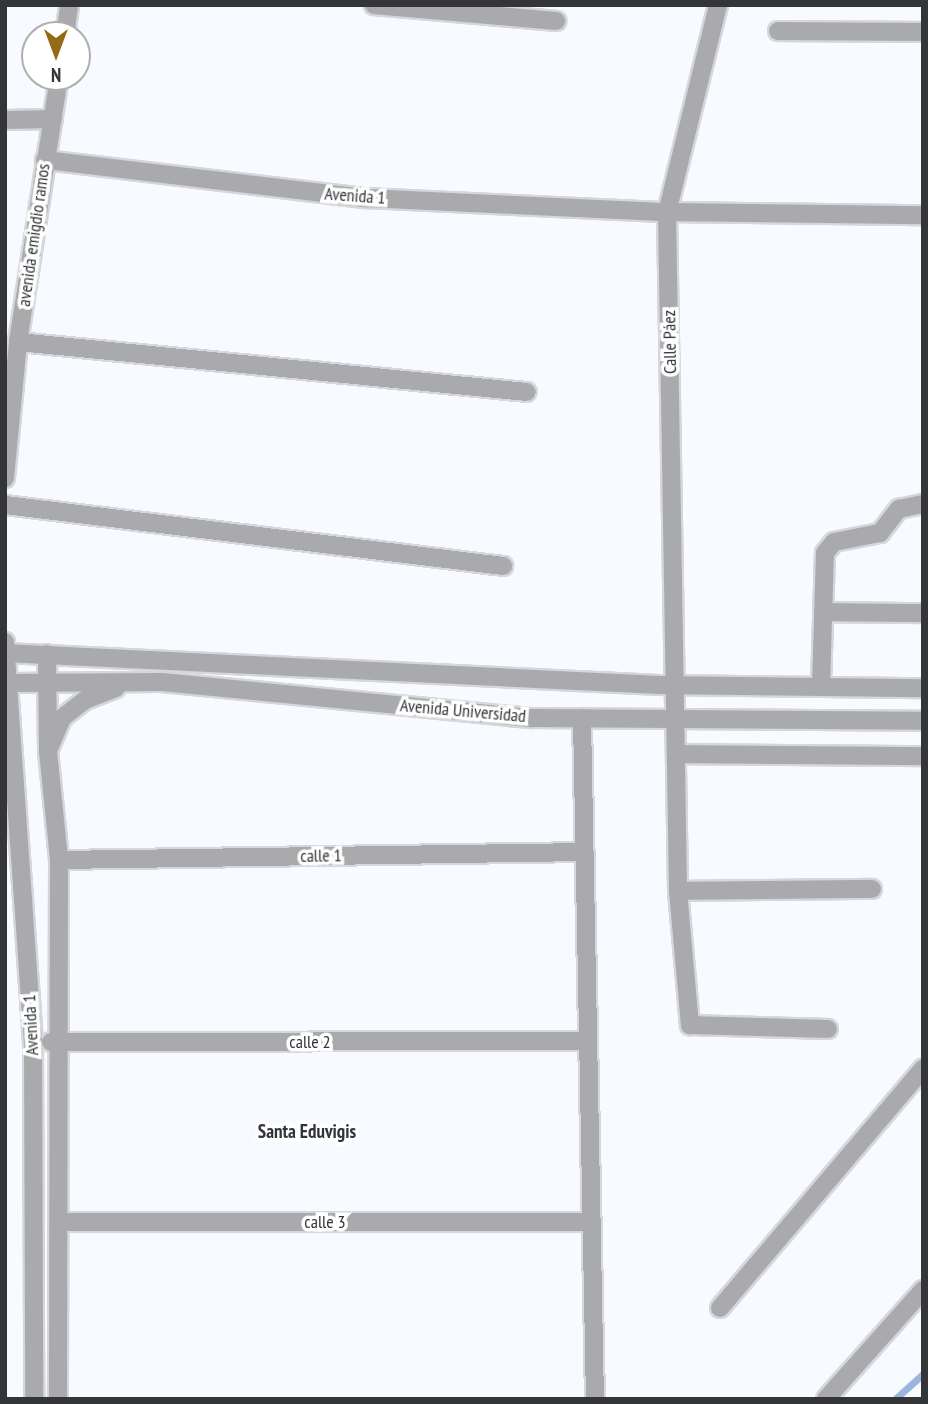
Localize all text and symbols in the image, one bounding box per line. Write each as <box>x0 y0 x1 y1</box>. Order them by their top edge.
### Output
north arrow <box>21 21 91 91</box>
text: N <box>51 63 61 87</box>
street label: avenida emigdio ramos <box>13 162 55 308</box>
street label: Avenida 1 <box>324 183 386 209</box>
street label: Calle Páez <box>659 310 681 374</box>
street label: Avenida Universidad <box>399 695 527 727</box>
street label: calle 1 <box>300 845 342 867</box>
street label: Avenida 1 <box>19 994 43 1056</box>
street label: calle 2 <box>289 1031 331 1053</box>
district label: Santa Eduvigis <box>258 1121 356 1143</box>
street label: calle 3 <box>304 1211 346 1233</box>

